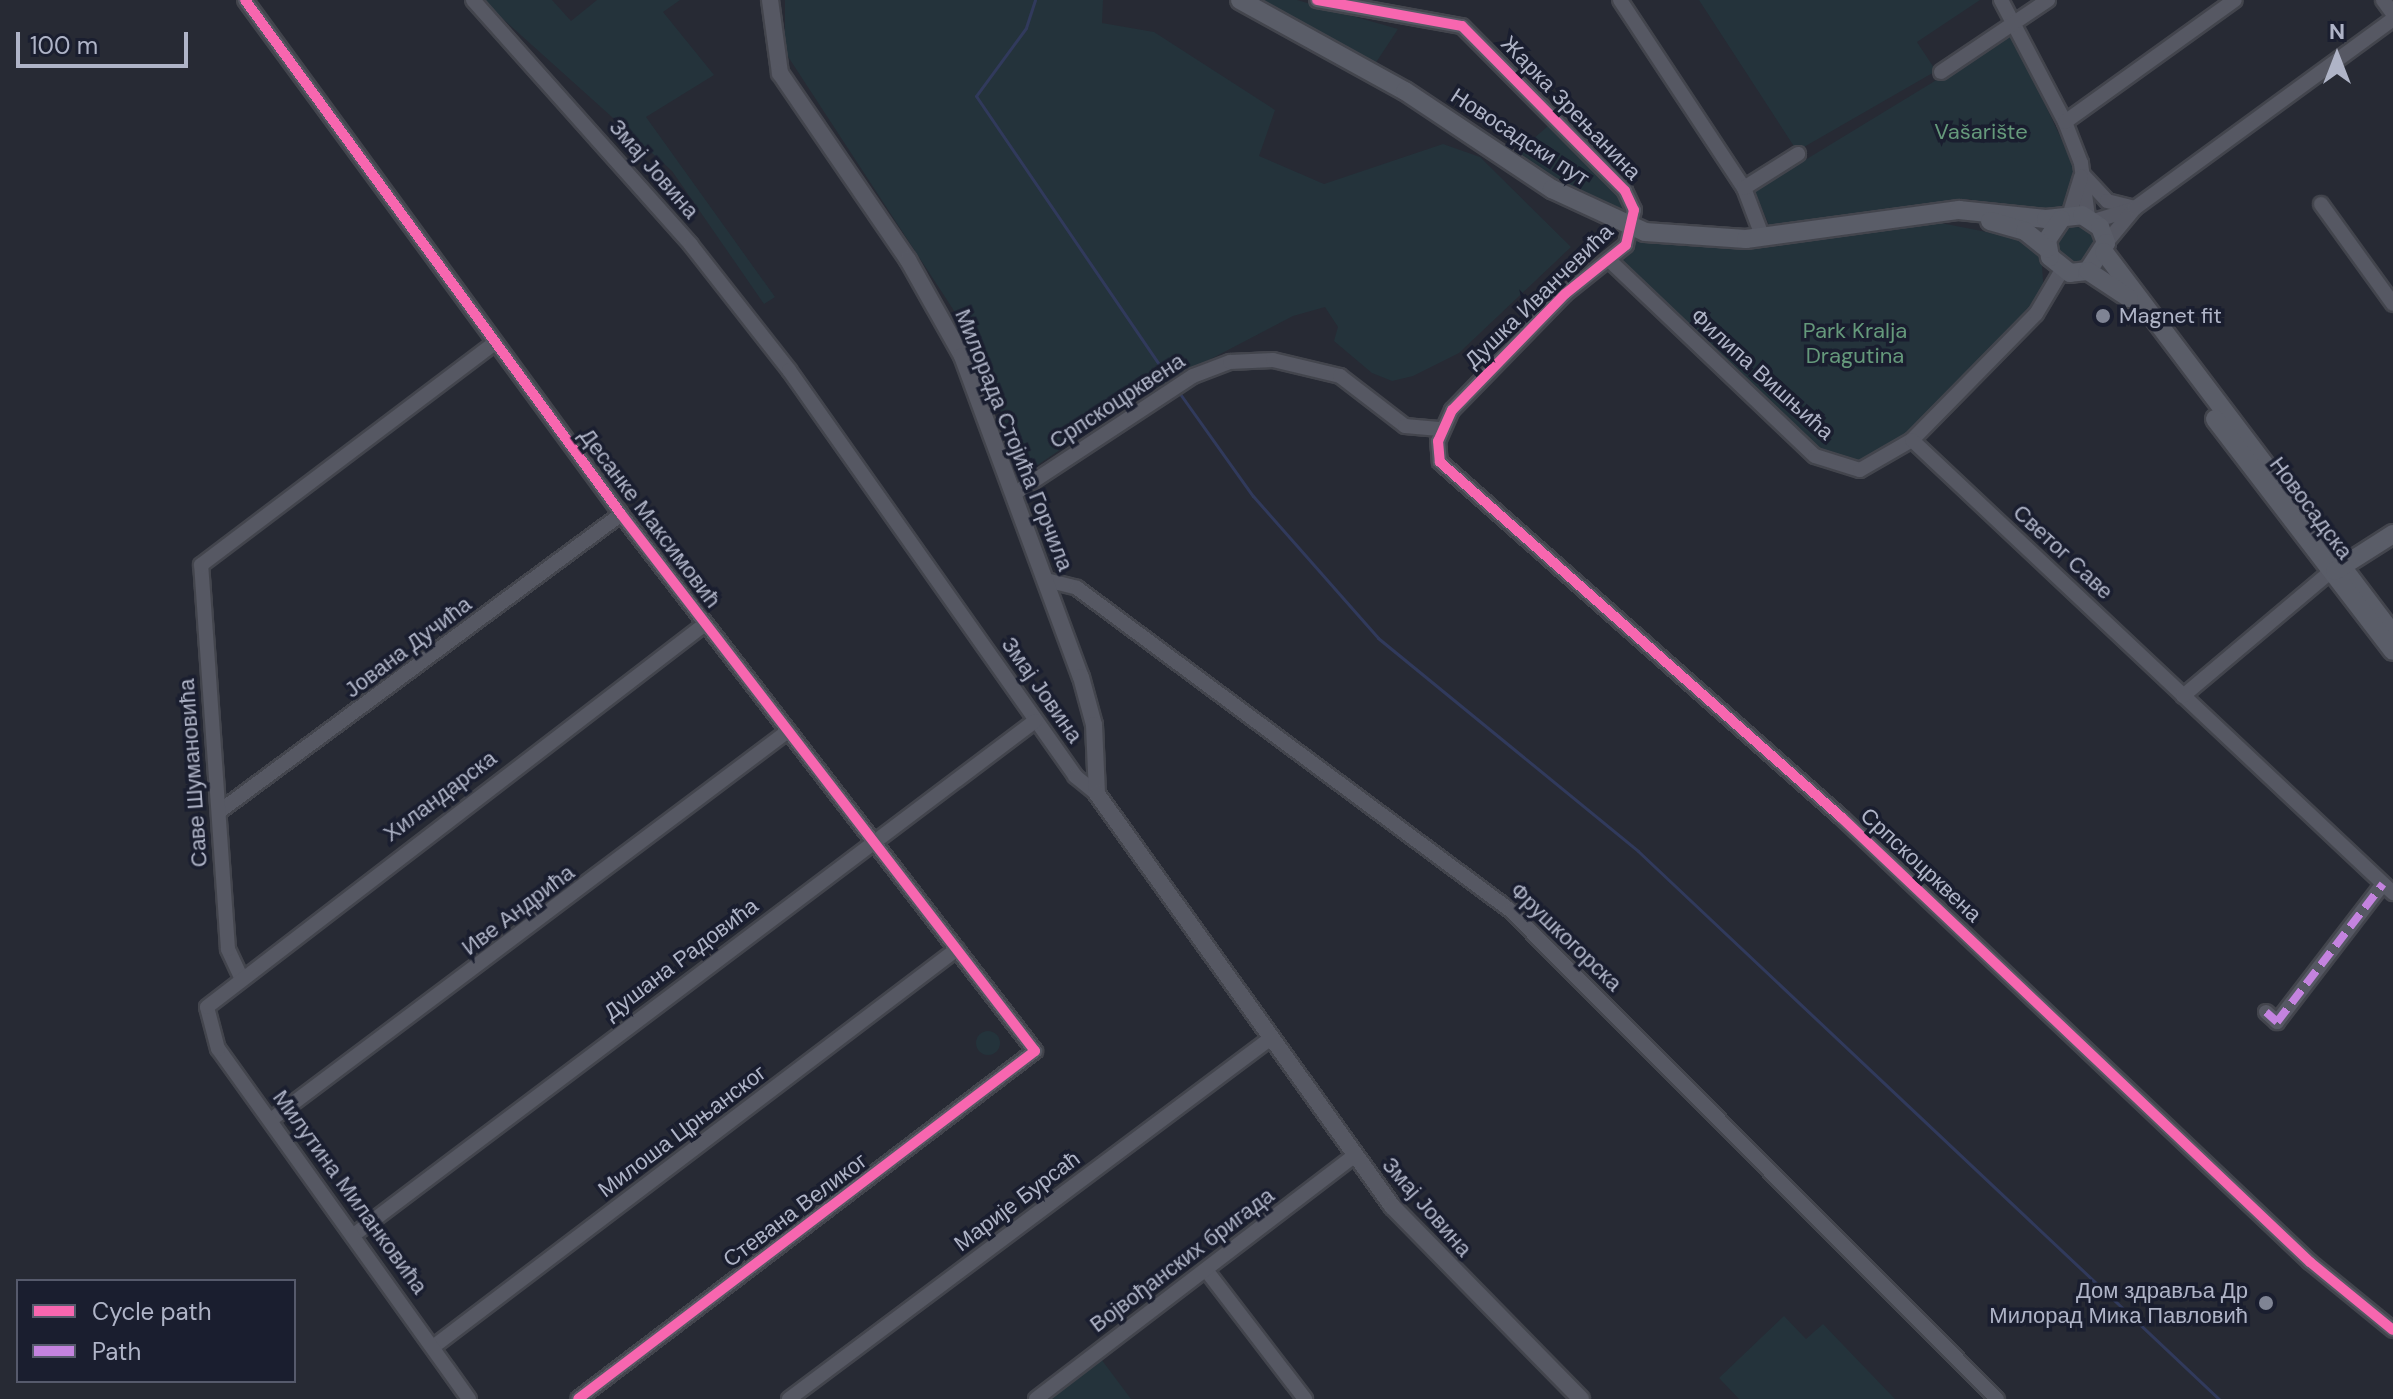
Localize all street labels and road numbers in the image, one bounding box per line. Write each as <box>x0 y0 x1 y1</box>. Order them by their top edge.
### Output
street label: Жарка Зрењанина <box>1496 31 1646 185</box>
street label: Новосадски пут <box>1446 82 1594 192</box>
street label: Змај Јовина <box>604 114 704 224</box>
street label: Душка Иванчевића <box>1459 218 1619 374</box>
street label: Филипа Вишњића <box>1685 303 1839 445</box>
street label: Милорада Стојића Горчила <box>949 305 1079 575</box>
street label: Српскоцрквена <box>1045 348 1189 454</box>
street label: Десанке Максимовић <box>574 423 726 613</box>
street label: Новосадска <box>2264 452 2358 564</box>
street label: Светог Саве <box>2008 499 2118 605</box>
street label: Јована Дучића <box>339 591 477 703</box>
street label: Змај Јовина <box>996 632 1088 748</box>
street label: Саве Шумановића <box>173 678 213 868</box>
street label: Хиландарска <box>378 745 502 847</box>
street label: Српскоцрквена <box>1855 802 1987 928</box>
street label: Иве Андрића <box>457 859 579 961</box>
street label: Фрушкогорска <box>1505 877 1627 997</box>
street label: Душана Радовића <box>599 892 763 1026</box>
street label: Милоша Црњанског <box>593 1059 771 1203</box>
street label: Милутина Миланковића <box>267 1085 433 1299</box>
street label: Марије Бурсаћ <box>949 1145 1085 1257</box>
street label: Стевана Великог <box>718 1147 872 1273</box>
street label: Змај Јовина <box>1377 1152 1477 1262</box>
street label: Војвођанских бригада <box>1085 1182 1279 1338</box>

